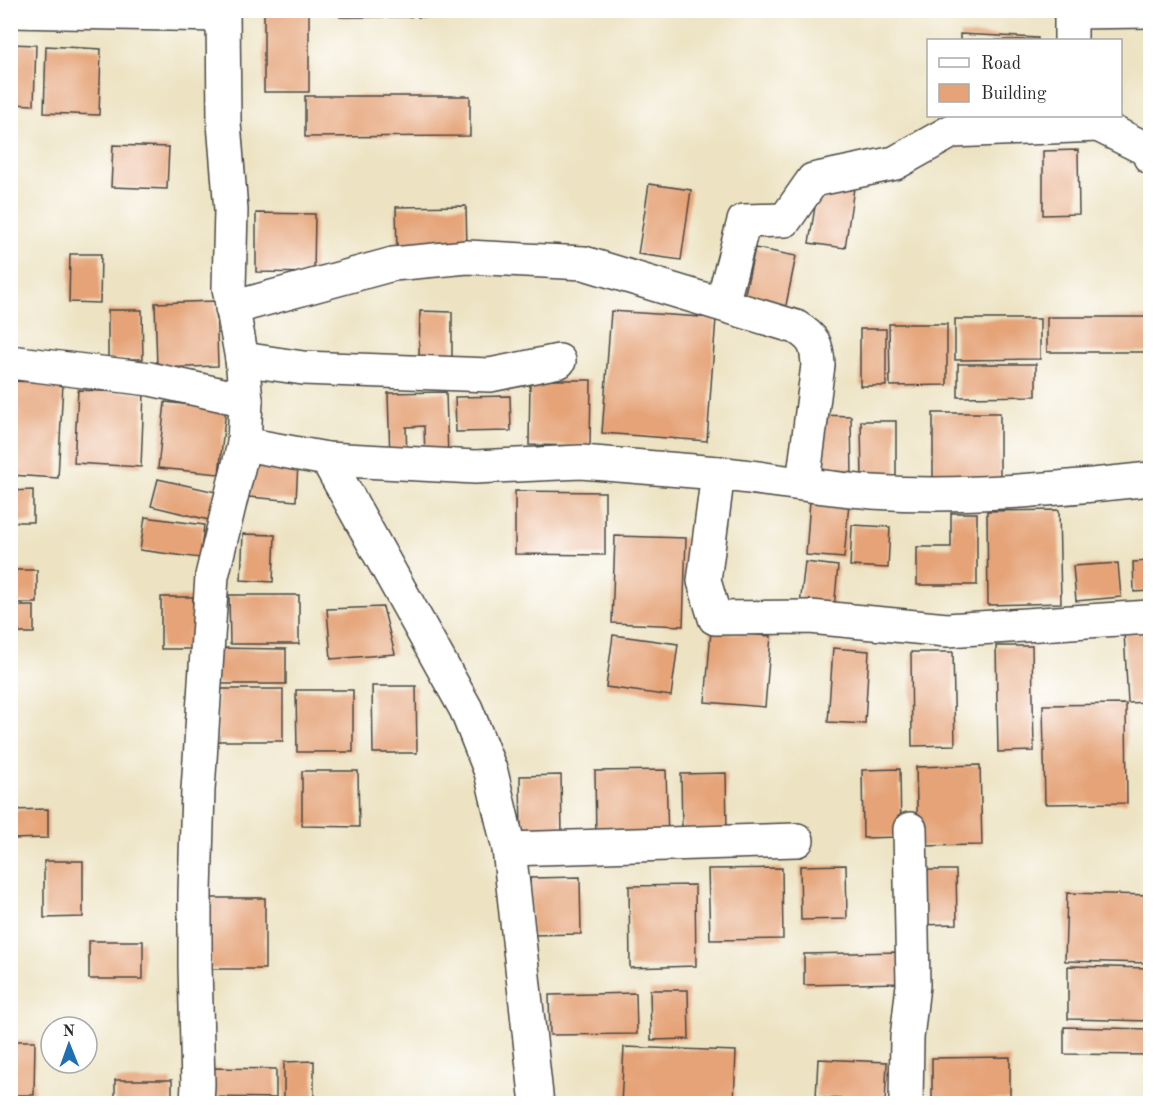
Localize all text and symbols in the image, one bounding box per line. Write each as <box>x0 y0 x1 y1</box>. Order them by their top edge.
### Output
legend <box>927 39 1122 117</box>
text: Road <box>981 55 1021 73</box>
text: Building <box>981 85 1047 103</box>
north arrow <box>39 1015 99 1075</box>
text: N <box>63 1024 76 1040</box>

